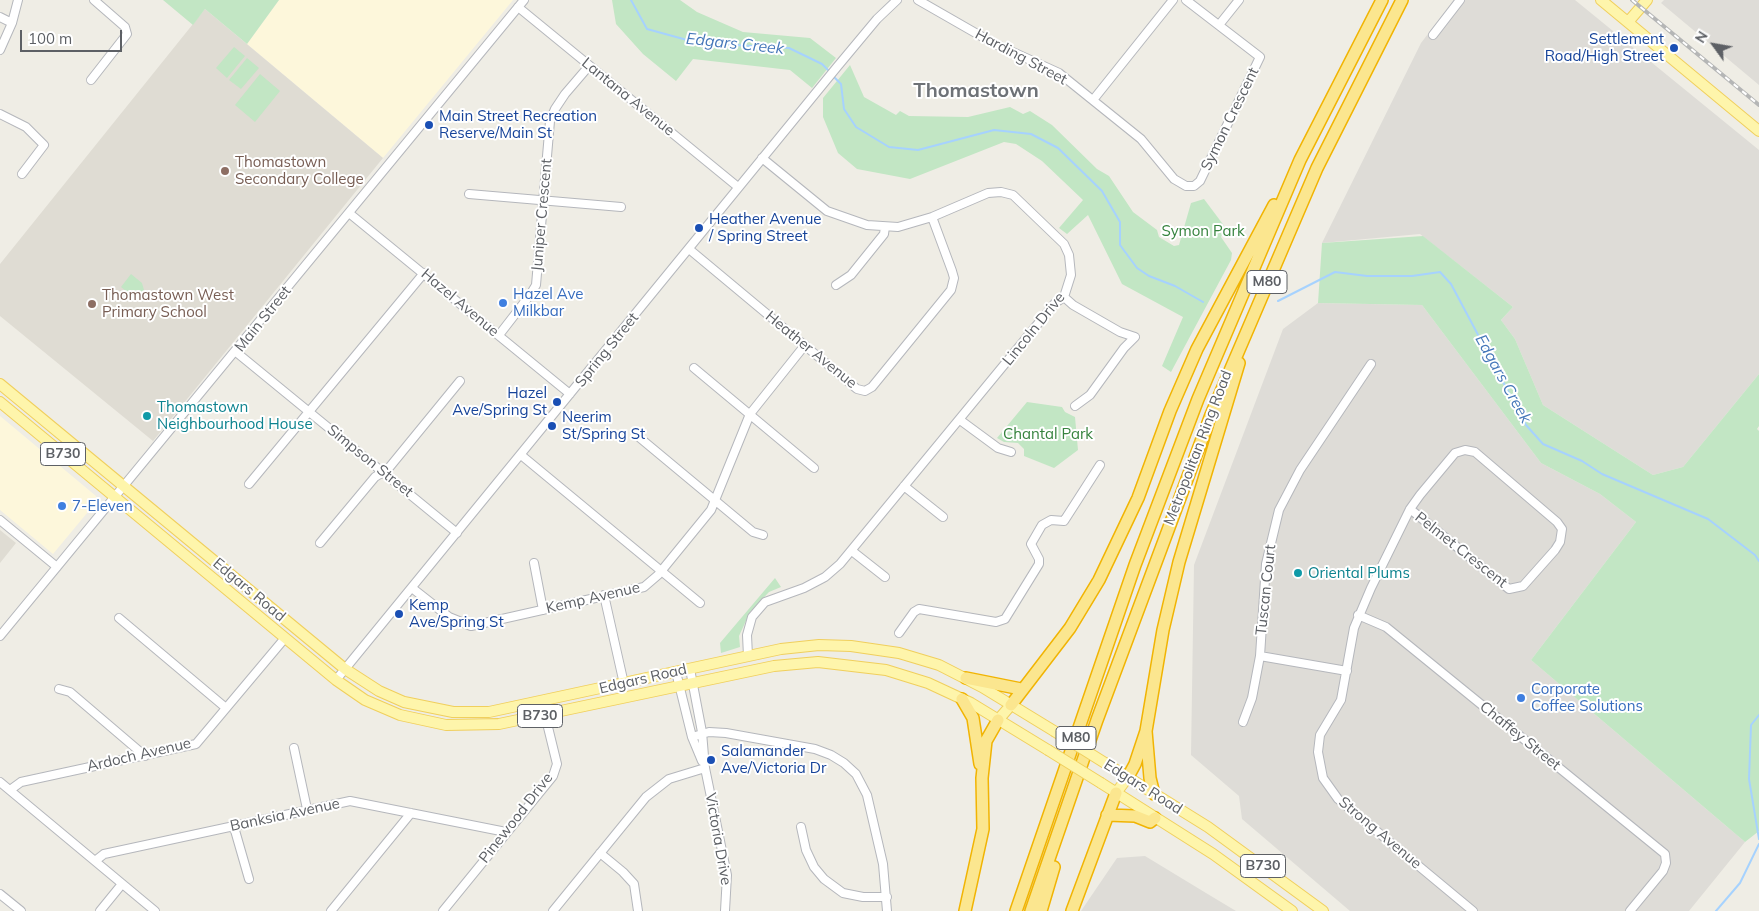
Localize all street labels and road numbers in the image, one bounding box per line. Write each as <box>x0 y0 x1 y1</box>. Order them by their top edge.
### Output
street label: Harding Street <box>972 25 1070 89</box>
street label: Lantana Avenue <box>578 54 678 140</box>
street label: Symon Crescent <box>1197 65 1263 173</box>
street label: Juniper Crescent <box>528 158 556 272</box>
street label: Hazel Avenue <box>417 265 503 341</box>
road number: M80 <box>1247 270 1287 294</box>
street label: Main Street <box>231 282 295 356</box>
street label: Lincoln Drive <box>999 289 1069 369</box>
street label: Heather Avenue <box>762 308 860 392</box>
street label: Spring Street <box>572 309 642 391</box>
street label: Metropolitan Ring Road <box>1160 368 1236 528</box>
street label: Simpson Street <box>323 421 417 501</box>
road number: B730 <box>40 442 86 466</box>
street label: Pelmet Crescent <box>1411 508 1511 592</box>
street label: Tuscan Court <box>1252 544 1280 636</box>
street label: Edgars Road <box>209 554 289 626</box>
street label: Kemp Avenue <box>544 578 642 618</box>
street label: Edgars Road <box>597 660 689 698</box>
street label: Chaffey Street <box>1476 698 1564 774</box>
road number: B730 <box>518 704 562 728</box>
road number: M80 <box>1056 726 1096 750</box>
street label: Ardoch Avenue <box>85 734 193 776</box>
street label: Edgars Road <box>1100 756 1186 818</box>
street label: Pinewood Drive <box>475 769 557 867</box>
street label: Victoria Drive <box>701 791 735 887</box>
street label: Strong Avenue <box>1335 793 1425 873</box>
street label: Banksia Avenue <box>228 795 342 835</box>
road number: B730 <box>1240 854 1286 878</box>

